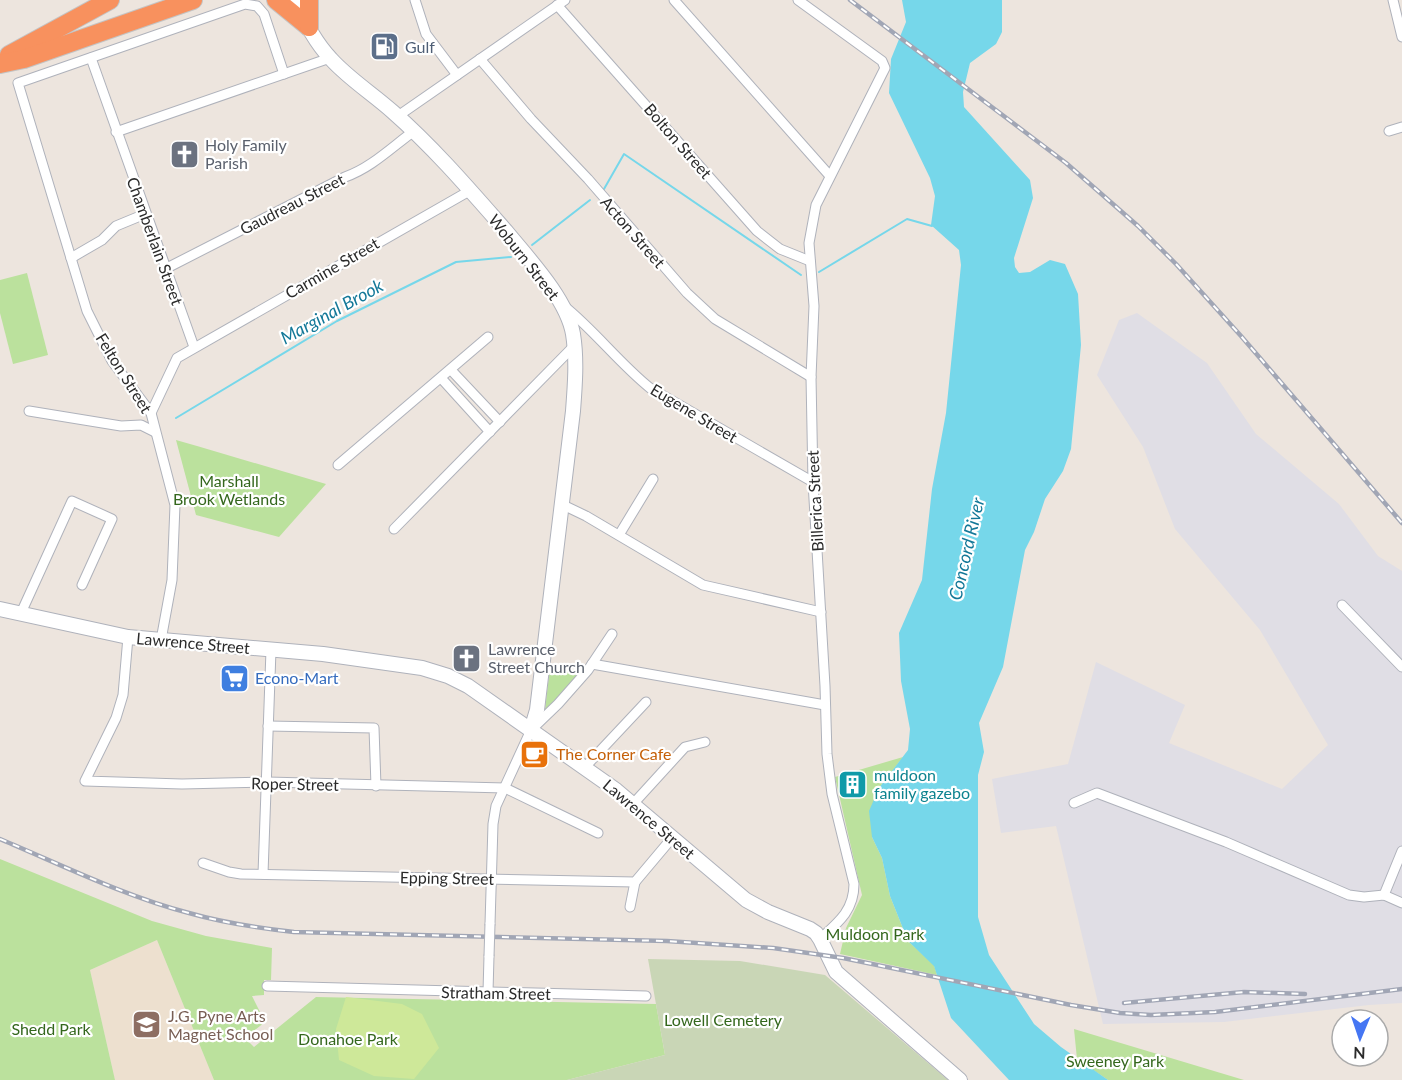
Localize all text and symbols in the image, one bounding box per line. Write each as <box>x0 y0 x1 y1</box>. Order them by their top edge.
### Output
fuel station icon: Gulf <box>368 31 400 63</box>
place label: Gulf <box>405 37 435 56</box>
street label: Bolton Street <box>641 99 716 182</box>
place label: Holy Family Parish <box>205 135 287 172</box>
church icon: Holy Family Parish <box>168 138 200 170</box>
street label: Gaudreau Street <box>236 169 347 238</box>
street label: Chamberlain Street <box>124 174 188 308</box>
street label: Acton Street <box>597 192 670 271</box>
street label: Woburn Street <box>485 210 564 304</box>
street label: Carmine Street <box>281 233 382 302</box>
water label: Marginal Brook <box>276 274 387 348</box>
street label: Felton Street <box>92 329 157 416</box>
street label: Eugene Street <box>647 379 741 446</box>
street label: Billerica Street <box>802 450 827 552</box>
park label: Marshall Brook Wetlands <box>173 471 285 508</box>
water label: Concord River <box>944 495 989 602</box>
street label: Lawrence Street <box>136 628 251 657</box>
place label: Lawrence Street Church <box>488 639 585 676</box>
church icon: Lawrence Street Church <box>451 642 483 674</box>
supermarket icon: Econo-Mart <box>218 662 250 694</box>
place label: Econo-Mart <box>255 668 339 687</box>
cafe icon: The Corner Cafe <box>519 738 551 770</box>
place label: The Corner Cafe <box>556 744 671 763</box>
place label: muldoon family gazebo <box>874 765 970 802</box>
building icon: muldoon family gazebo <box>837 768 869 800</box>
street label: Roper Street <box>251 773 339 794</box>
street label: Lawrence Street <box>600 775 699 863</box>
street label: Epping Street <box>400 867 495 888</box>
park label: Muldoon Park <box>826 924 925 943</box>
street label: Stratham Street <box>441 982 551 1003</box>
place label: J.G. Pyne Arts Magnet School <box>168 1006 273 1043</box>
north arrow <box>1330 1008 1390 1068</box>
school or university icon: J.G. Pyne Arts Magnet School <box>131 1009 163 1041</box>
park label: Lowell Cemetery <box>664 1010 783 1029</box>
park label: Shedd Park <box>11 1019 91 1038</box>
park label: Donahoe Park <box>298 1029 399 1048</box>
text: N <box>1353 1044 1366 1063</box>
park label: Sweeney Park <box>1066 1051 1165 1070</box>

